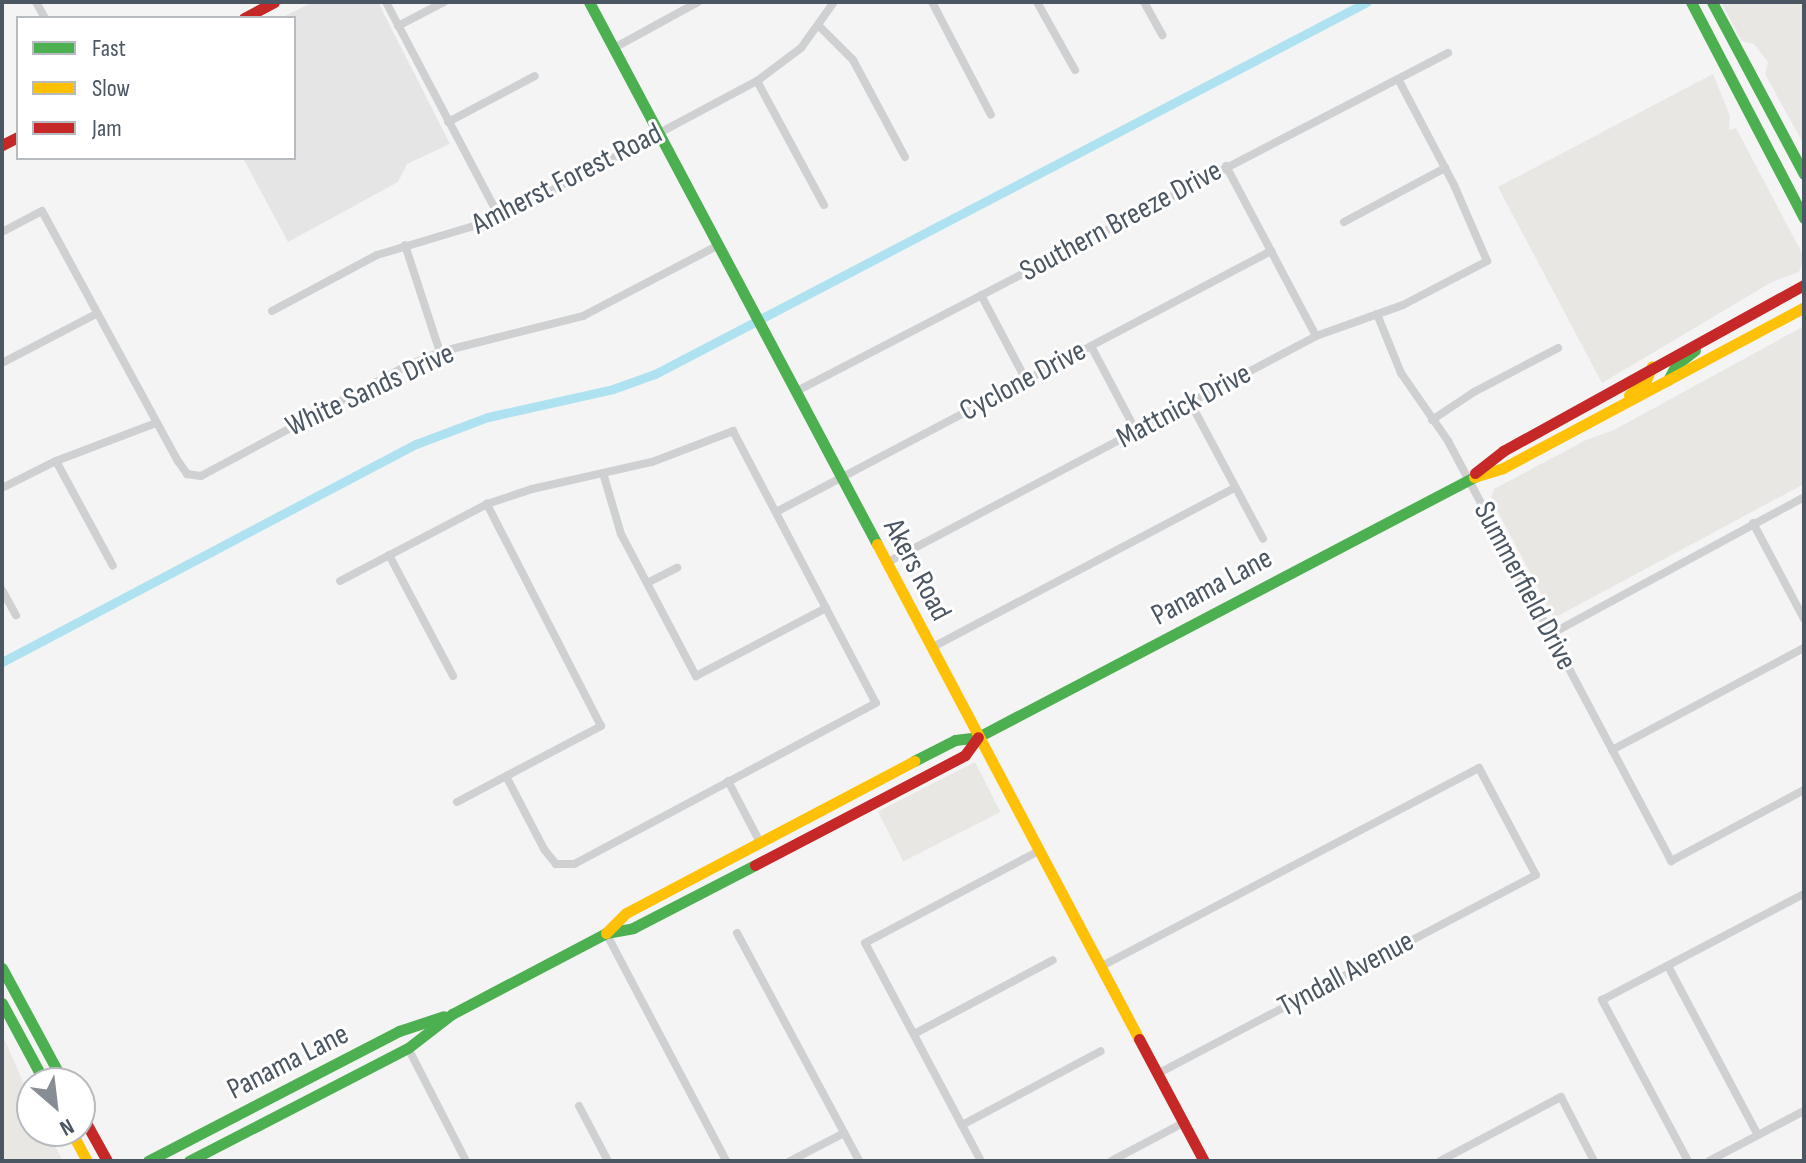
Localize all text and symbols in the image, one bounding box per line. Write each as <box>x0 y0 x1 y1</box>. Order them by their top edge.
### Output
legend <box>16 16 296 160</box>
text: Fast <box>92 34 126 63</box>
text: Slow <box>92 74 130 103</box>
text: Jam <box>92 114 122 143</box>
street label: Amherst Forest Road <box>466 116 668 242</box>
street label: Southern Breeze Drive <box>1014 153 1228 289</box>
street label: Cyclone Drive <box>954 333 1092 429</box>
street label: White Sands Drive <box>280 335 460 445</box>
street label: Mattnick Drive <box>1111 356 1257 456</box>
street label: Summerfield Drive <box>1466 496 1584 676</box>
street label: Akers Road <box>875 513 959 627</box>
street label: Panama Lane <box>1146 540 1278 634</box>
street label: Tyndall Avenue <box>1272 923 1420 1025</box>
street label: Panama Lane <box>221 1016 355 1108</box>
north arrow <box>16 1067 96 1147</box>
text: N <box>55 1112 78 1142</box>

